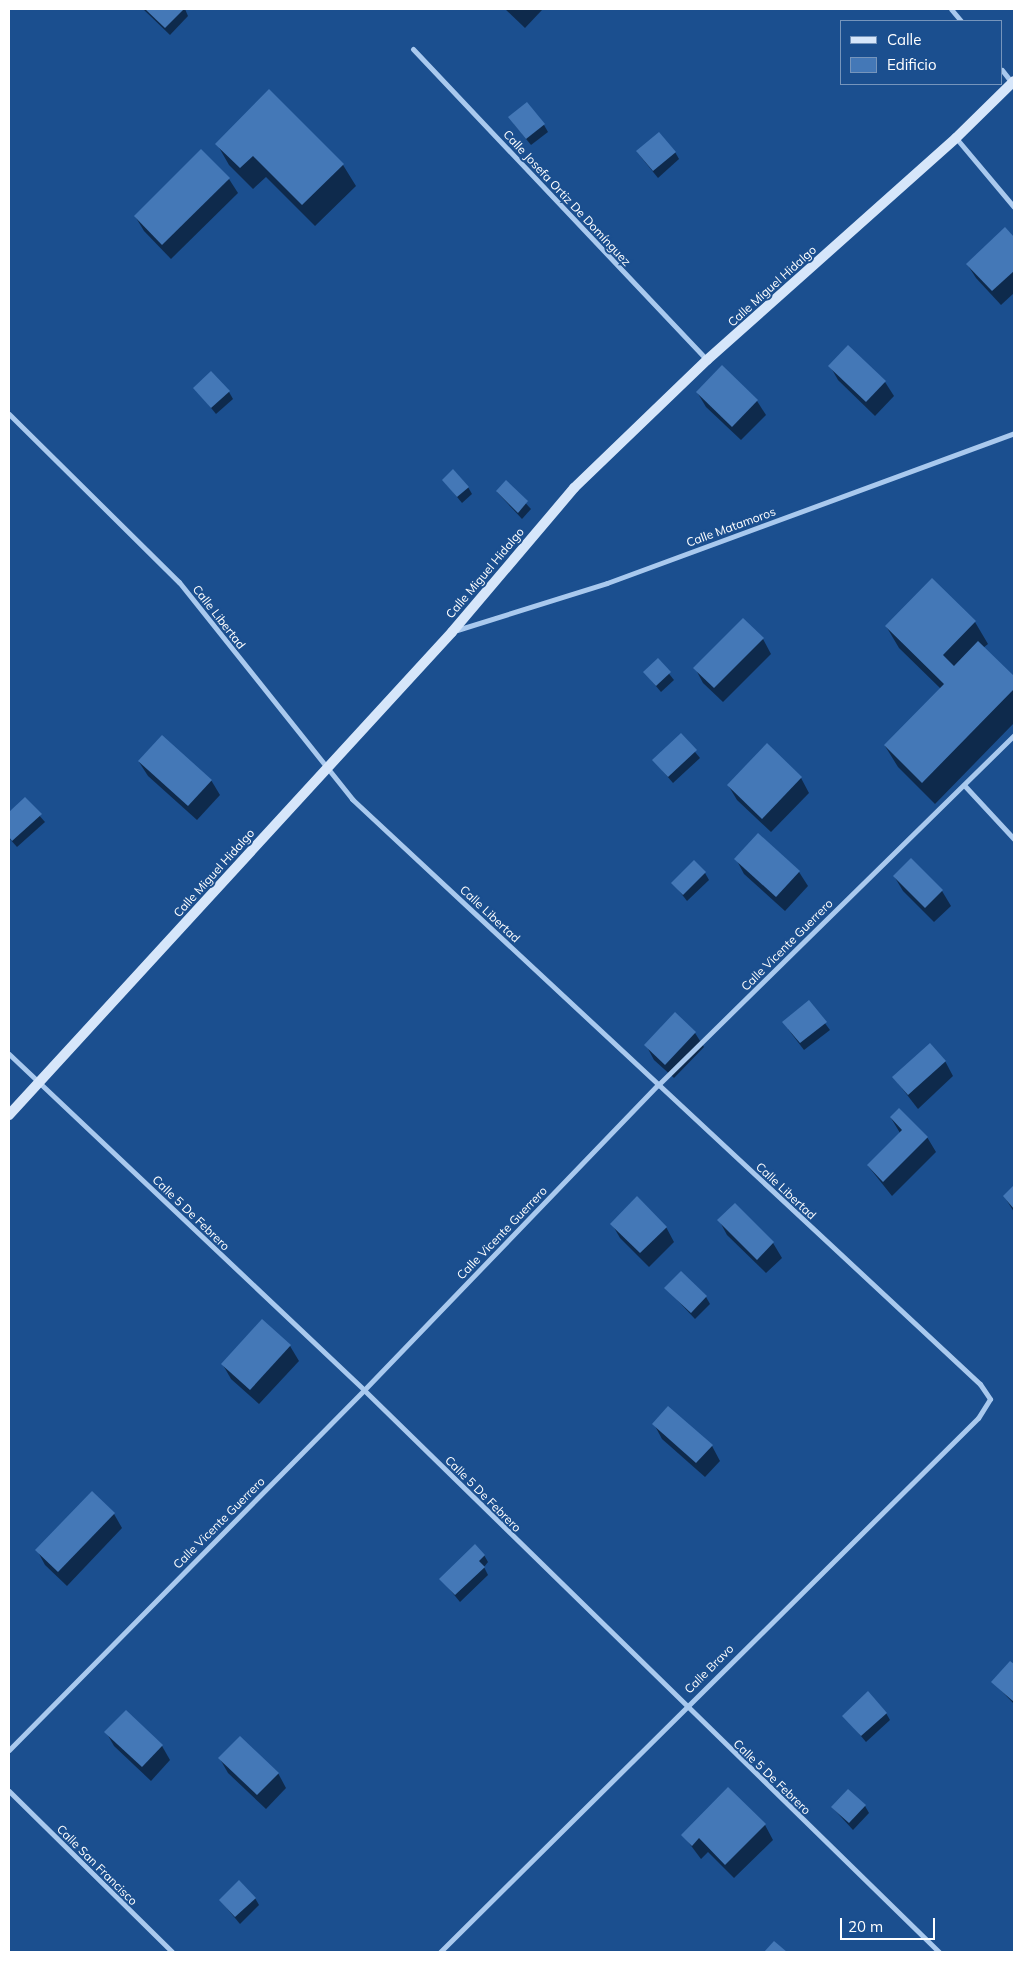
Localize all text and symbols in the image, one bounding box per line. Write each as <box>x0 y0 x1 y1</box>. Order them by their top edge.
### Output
legend <box>840 20 1003 85</box>
text: Calle <box>887 30 921 49</box>
text: Edificio <box>887 55 937 74</box>
street label: Calle Josefa Ortiz De Domínguez <box>500 127 634 269</box>
street label: Calle Miguel Hidalgo <box>725 243 819 329</box>
street label: Calle Matamoros <box>684 504 778 550</box>
street label: Calle Miguel Hidalgo <box>443 525 527 621</box>
street label: Calle Libertad <box>190 582 248 652</box>
street label: Calle Miguel Hidalgo <box>171 826 257 920</box>
street label: Calle Libertad <box>457 882 523 946</box>
street label: Calle Vicente Guerrero <box>738 896 836 994</box>
street label: Calle Libertad <box>753 1159 819 1223</box>
street label: Calle 5 De Febrero <box>149 1172 233 1254</box>
street label: Calle Vicente Guerrero <box>454 1184 550 1282</box>
street label: Calle 5 De Febrero <box>442 1453 524 1535</box>
street label: Calle Vicente Guerrero <box>170 1474 268 1572</box>
street label: Calle Bravo <box>682 1642 736 1696</box>
street label: Calle 5 De Febrero <box>730 1736 814 1818</box>
street label: Calle San Francisco <box>54 1822 140 1908</box>
scale bar <box>843 1908 938 1940</box>
text: 20 m <box>848 1917 883 1936</box>

